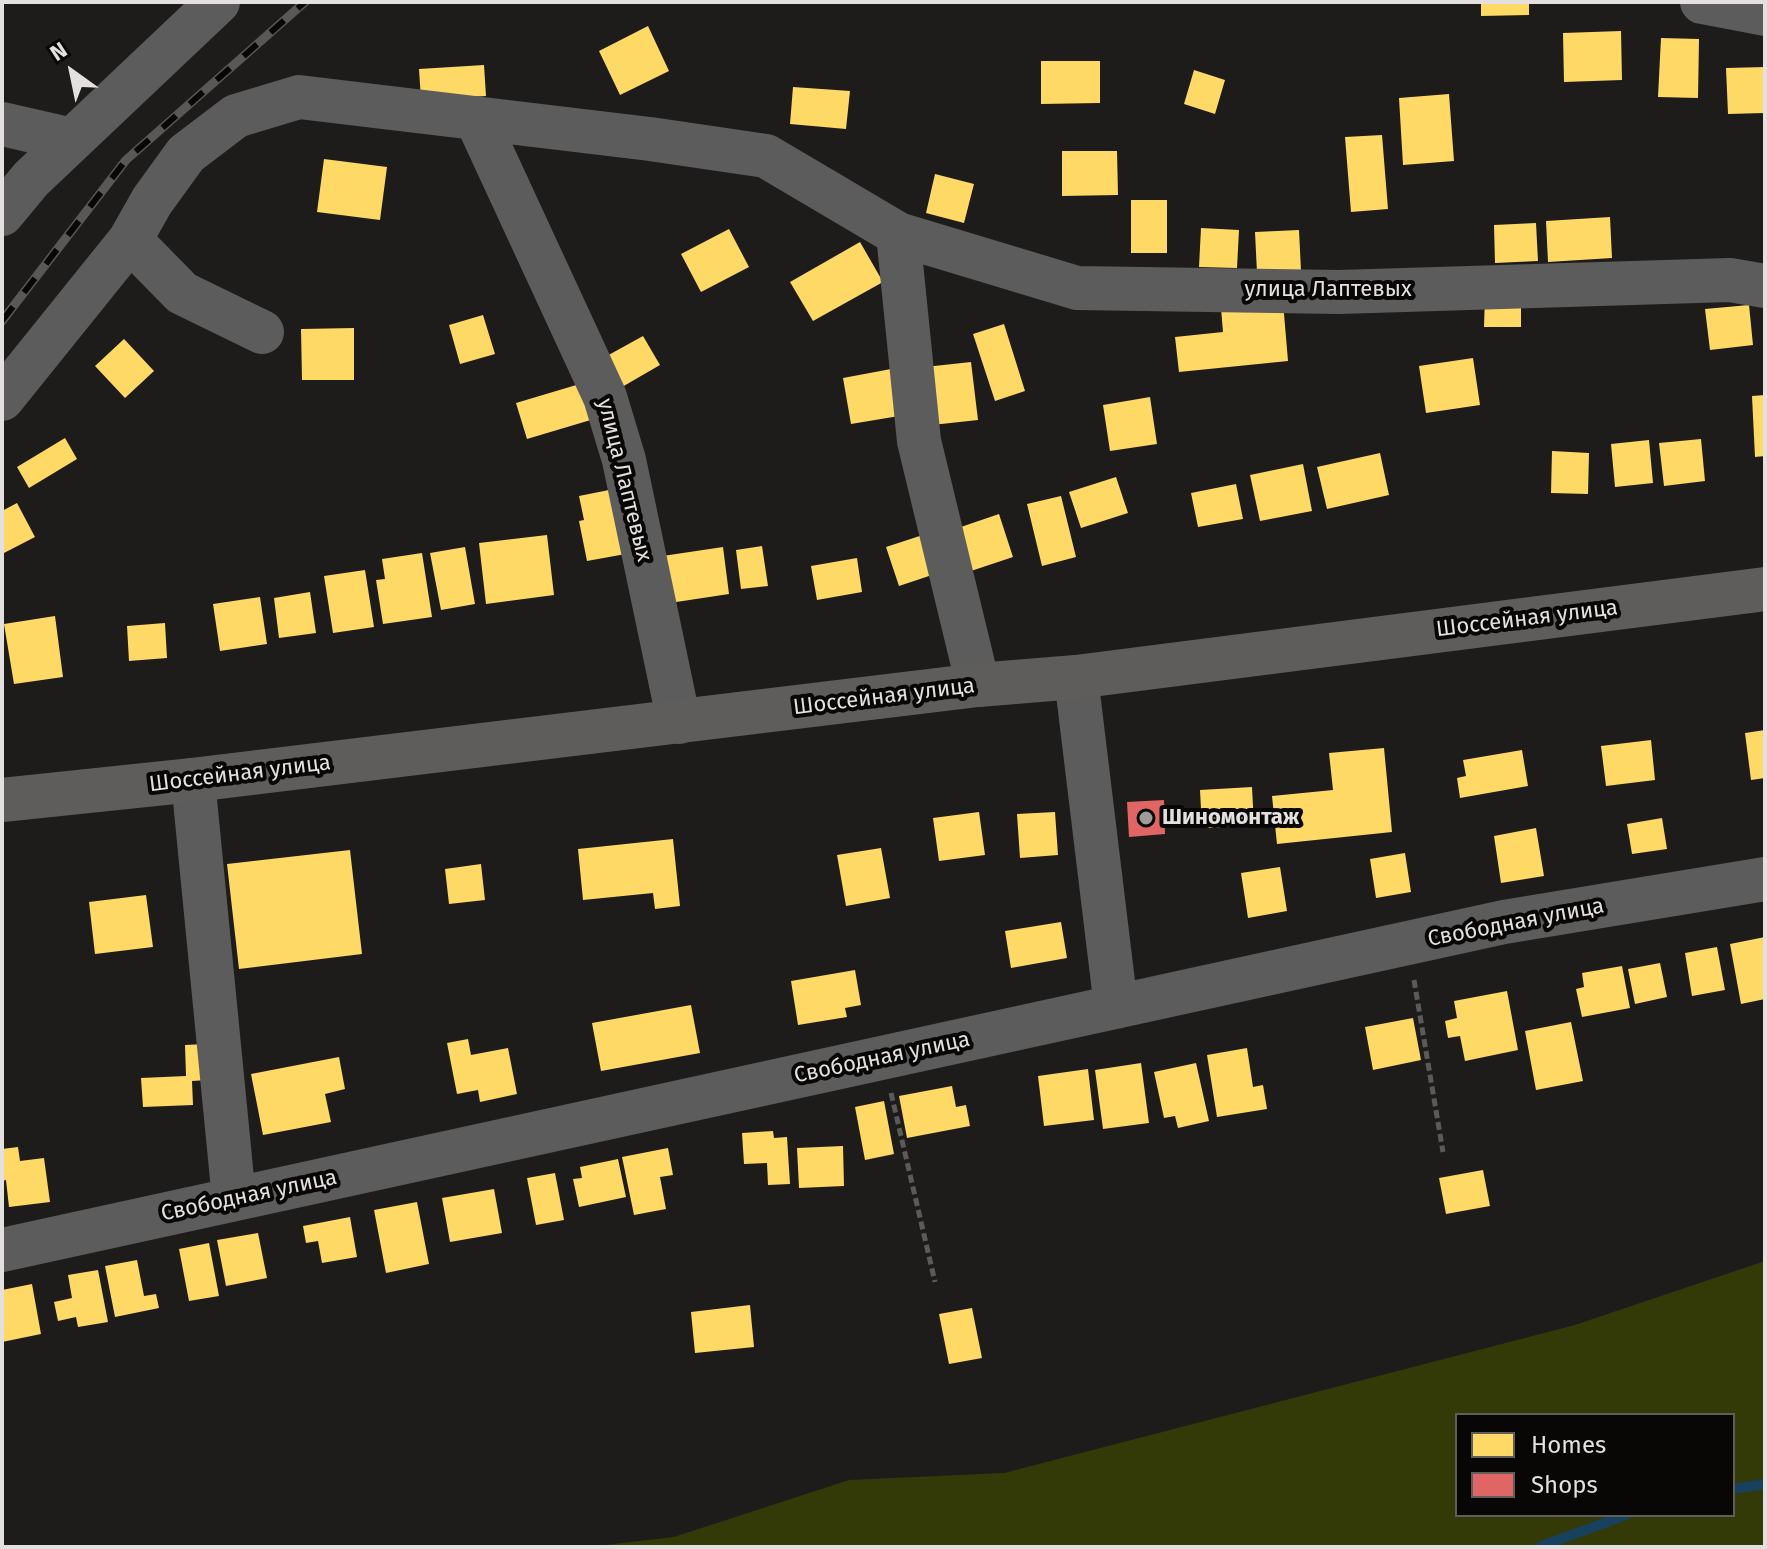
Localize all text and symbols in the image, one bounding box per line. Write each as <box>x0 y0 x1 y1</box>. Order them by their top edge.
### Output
north arrow <box>32 32 112 112</box>
text: N <box>45 36 72 67</box>
street label: улица Лаптевых <box>1244 277 1412 303</box>
street label: улица Лаптевых <box>591 396 657 564</box>
street label: Шоссейная улица <box>1435 595 1619 643</box>
street label: Шоссейная улица <box>792 673 976 721</box>
street label: Шоссейная улица <box>148 750 332 798</box>
place label: Шиномонтаж <box>1162 805 1299 831</box>
marker: Шиномонтаж <box>1137 809 1155 827</box>
street label: Свободная улица <box>1426 893 1606 953</box>
street label: Свободная улица <box>792 1026 972 1090</box>
street label: Свободная улица <box>159 1164 339 1228</box>
legend <box>1455 1413 1735 1517</box>
text: Homes <box>1531 1431 1606 1459</box>
text: Shops <box>1531 1471 1598 1499</box>

